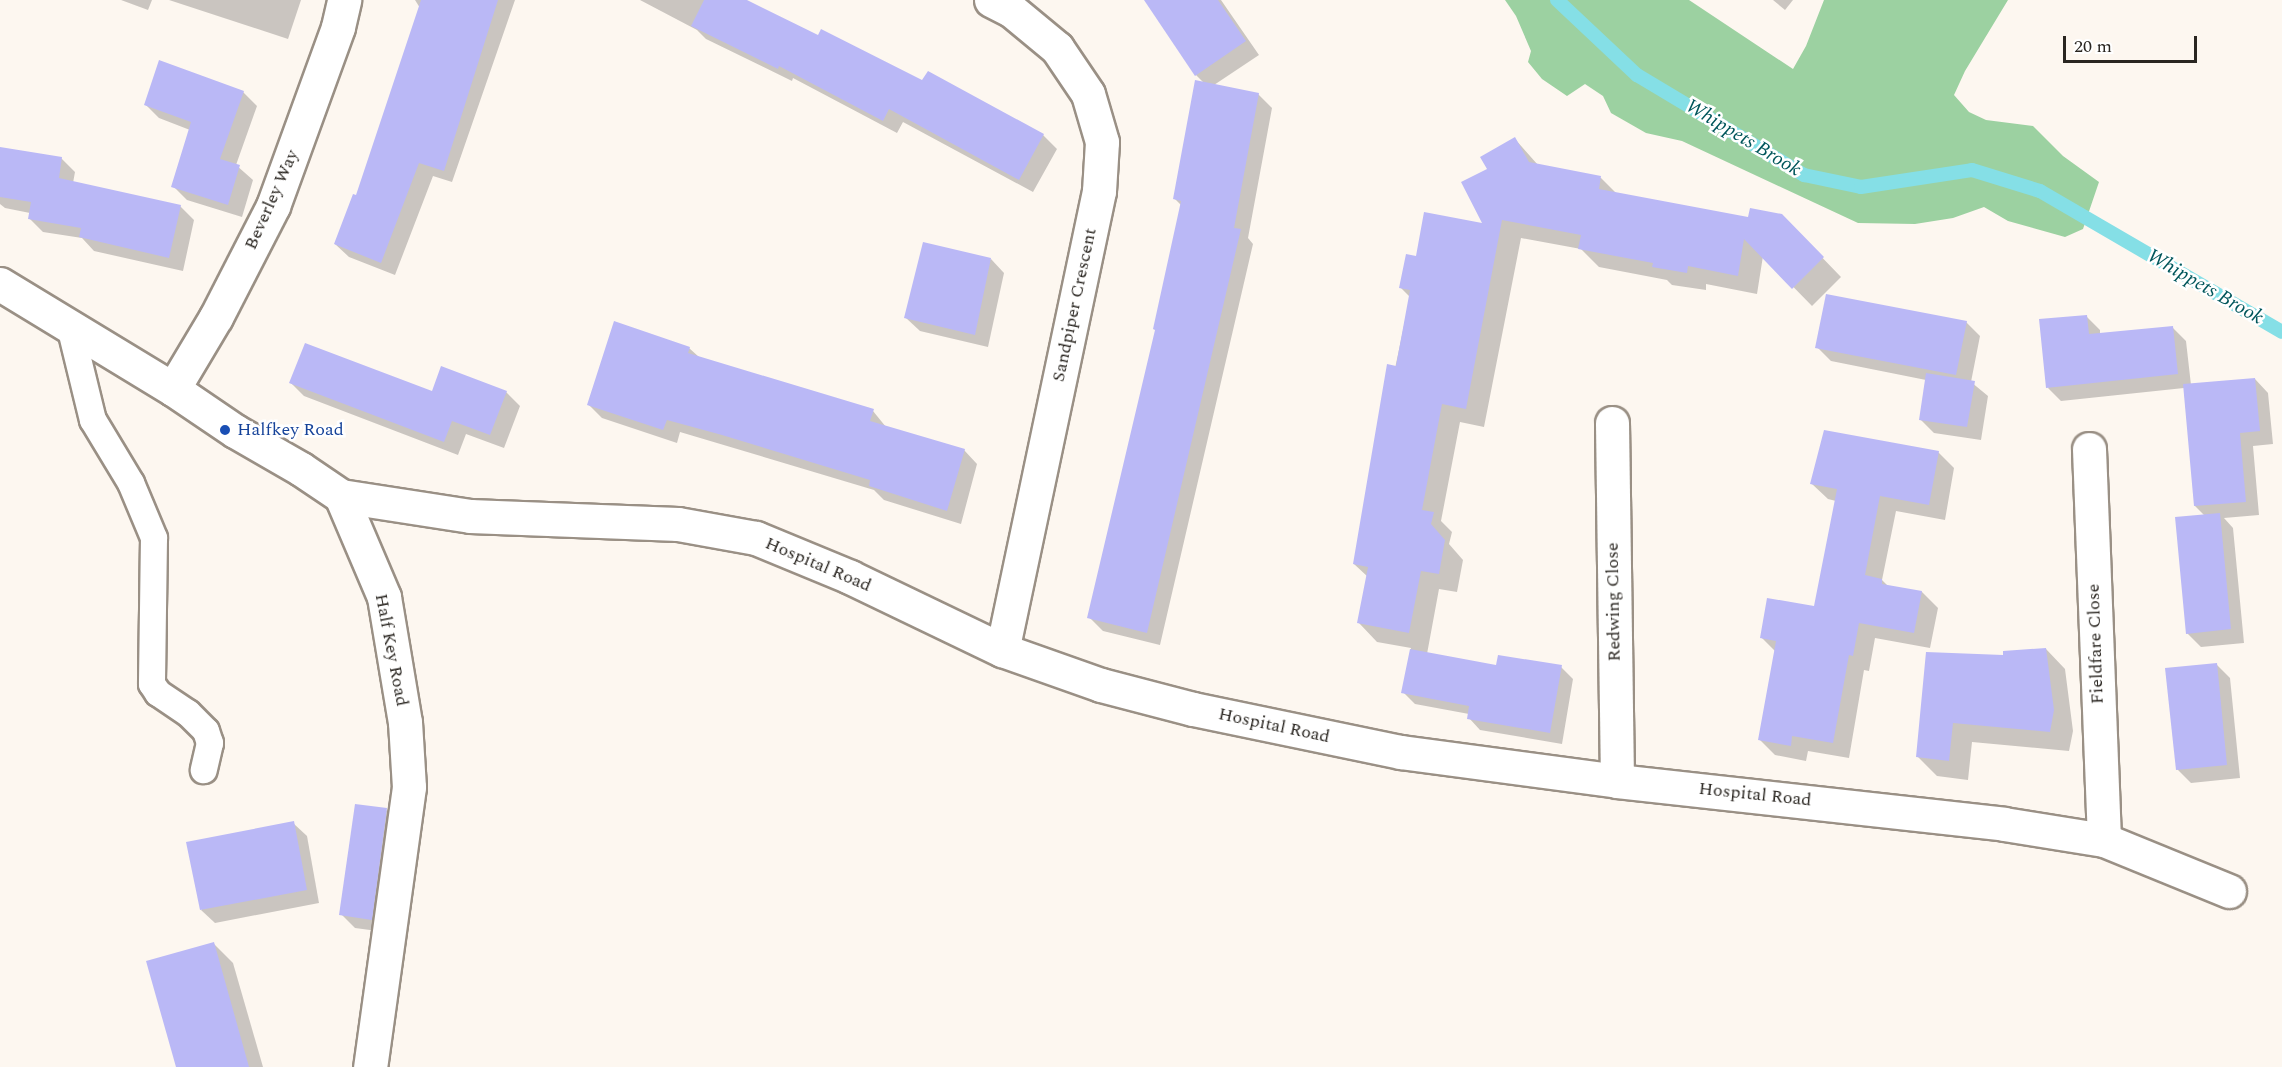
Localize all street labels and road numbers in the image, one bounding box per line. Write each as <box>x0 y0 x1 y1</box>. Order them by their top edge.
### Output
street label: Beverley Way <box>240 147 304 253</box>
street label: Sandpiper Crescent <box>1048 226 1102 384</box>
street label: Hospital Road <box>762 533 874 597</box>
street label: Redwing Close <box>1602 542 1626 662</box>
street label: Fieldfare Close <box>2083 583 2109 705</box>
street label: Half Key Road <box>369 592 413 708</box>
street label: Hospital Road <box>1216 704 1332 748</box>
street label: Hospital Road <box>1697 778 1813 812</box>

